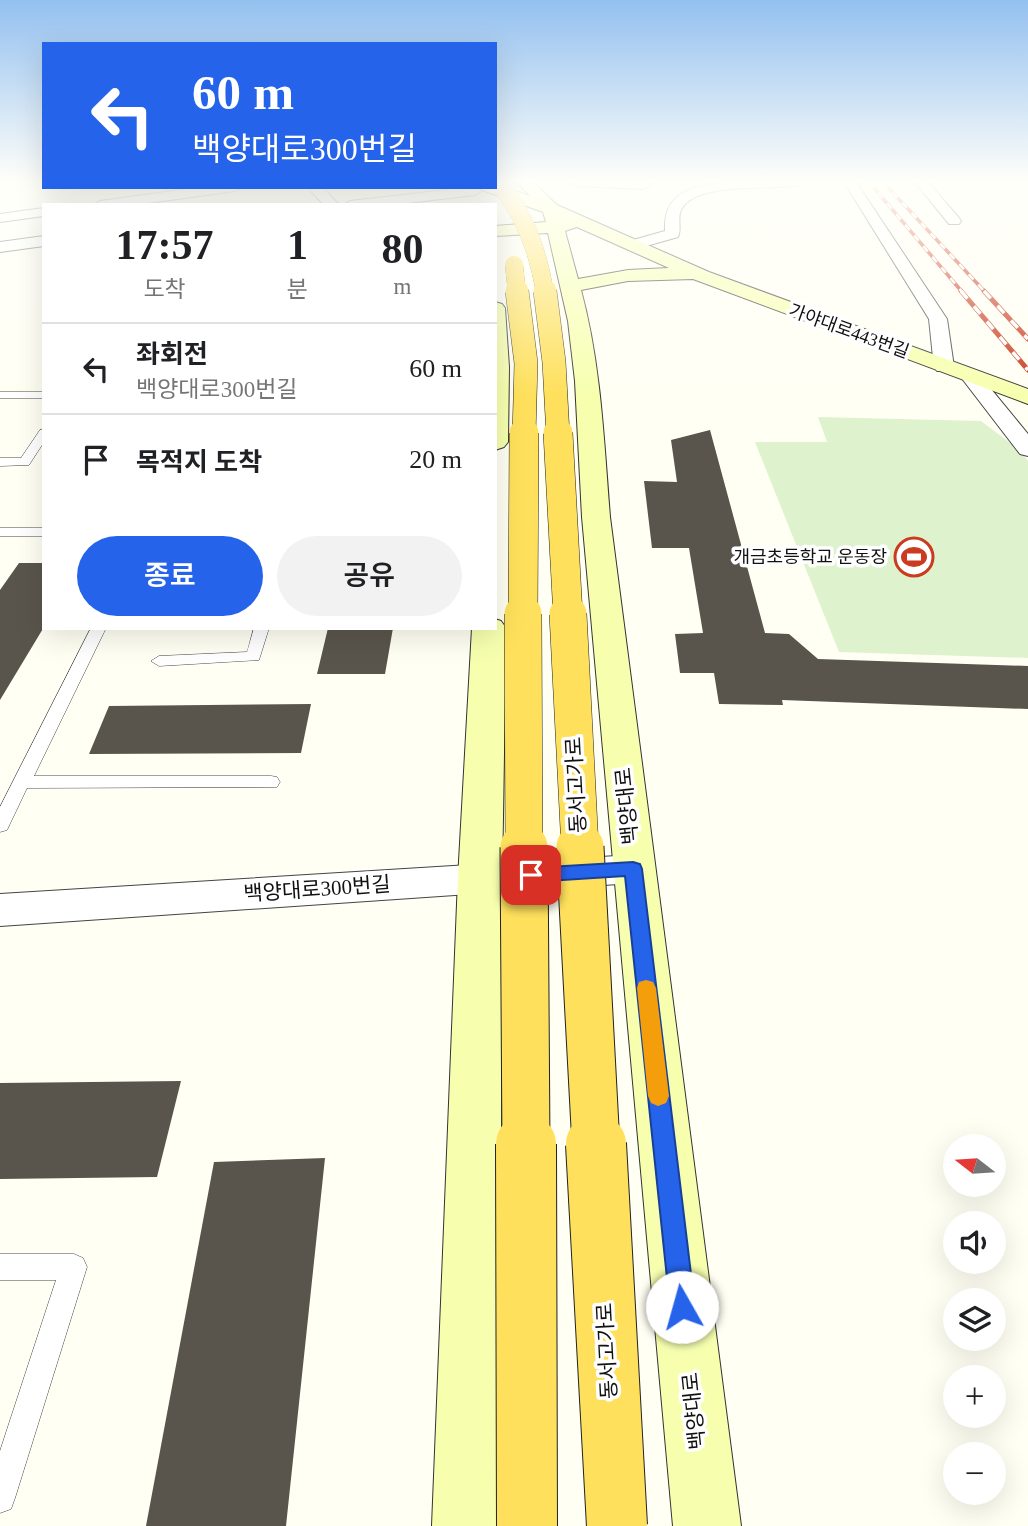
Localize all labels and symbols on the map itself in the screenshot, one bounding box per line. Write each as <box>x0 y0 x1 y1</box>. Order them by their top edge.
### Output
street label: 가야대로443번길 <box>786 300 912 362</box>
sports icon: 개금초등학교 운동장 <box>893 536 935 578</box>
place label: 개금초등학교 운동장 <box>733 547 887 567</box>
street label: 동서고가로 <box>561 736 591 834</box>
street label: 백양대로 <box>611 766 643 846</box>
pin <box>501 845 561 905</box>
street label: 백양대로300번길 <box>243 872 391 906</box>
north arrow <box>943 1134 1006 1197</box>
position arrow <box>645 1270 719 1344</box>
street label: 동서고가로 <box>592 1302 622 1400</box>
street label: 백양대로 <box>678 1371 710 1451</box>

